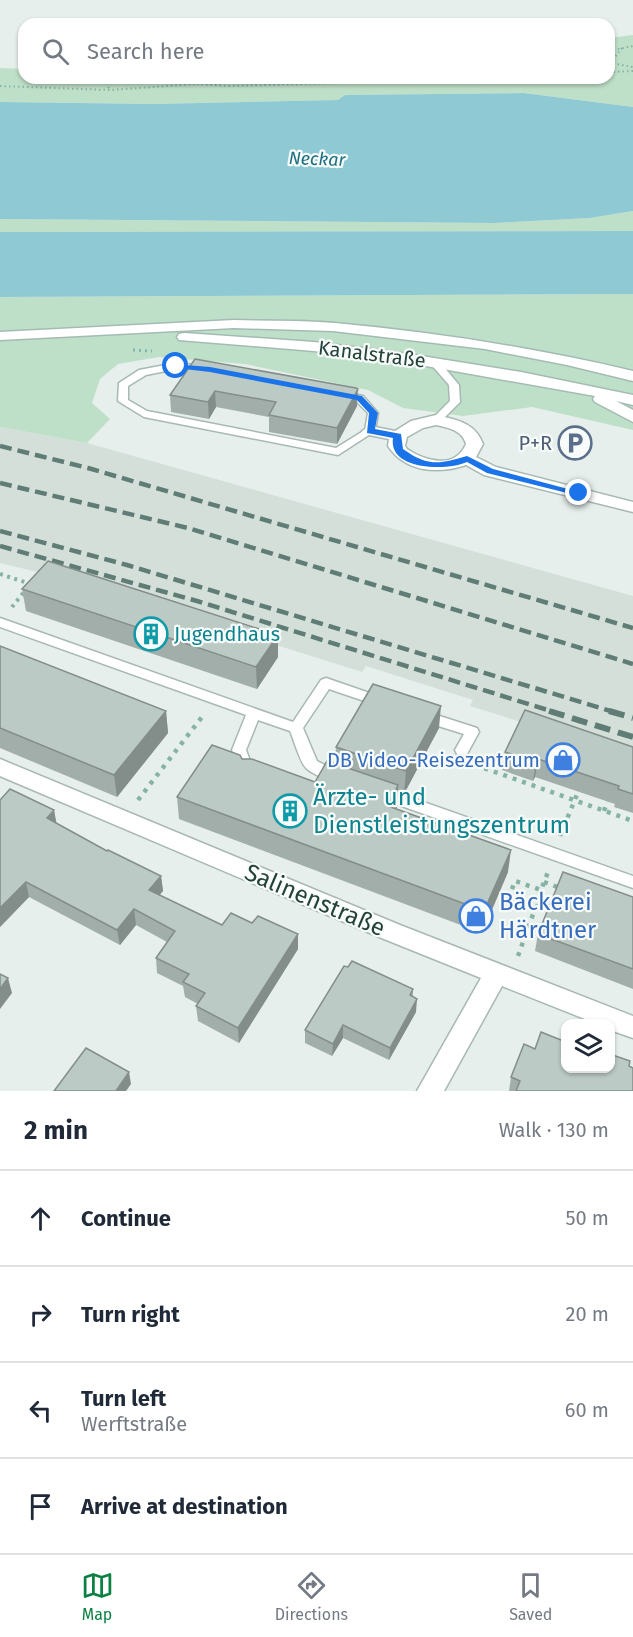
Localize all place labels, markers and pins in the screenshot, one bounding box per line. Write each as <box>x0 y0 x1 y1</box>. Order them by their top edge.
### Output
parking icon: P+R <box>557 425 593 461</box>
place label: P+R <box>519 431 552 455</box>
building icon: Jugendhaus <box>133 616 169 652</box>
place label: Jugendhaus <box>174 622 280 646</box>
shop icon: DB Video-Reisezentrum <box>545 742 581 778</box>
place label: DB Video-Reisezentrum <box>327 748 540 772</box>
place label: Ärzte- und Dienstleistungszentrum <box>313 783 570 839</box>
building icon: Ärzte- und Dienstleistungszentrum <box>272 793 308 829</box>
place label: Bäckerei Härdtner <box>499 888 597 944</box>
shop icon: Bäckerei Härdtner <box>458 898 494 934</box>

